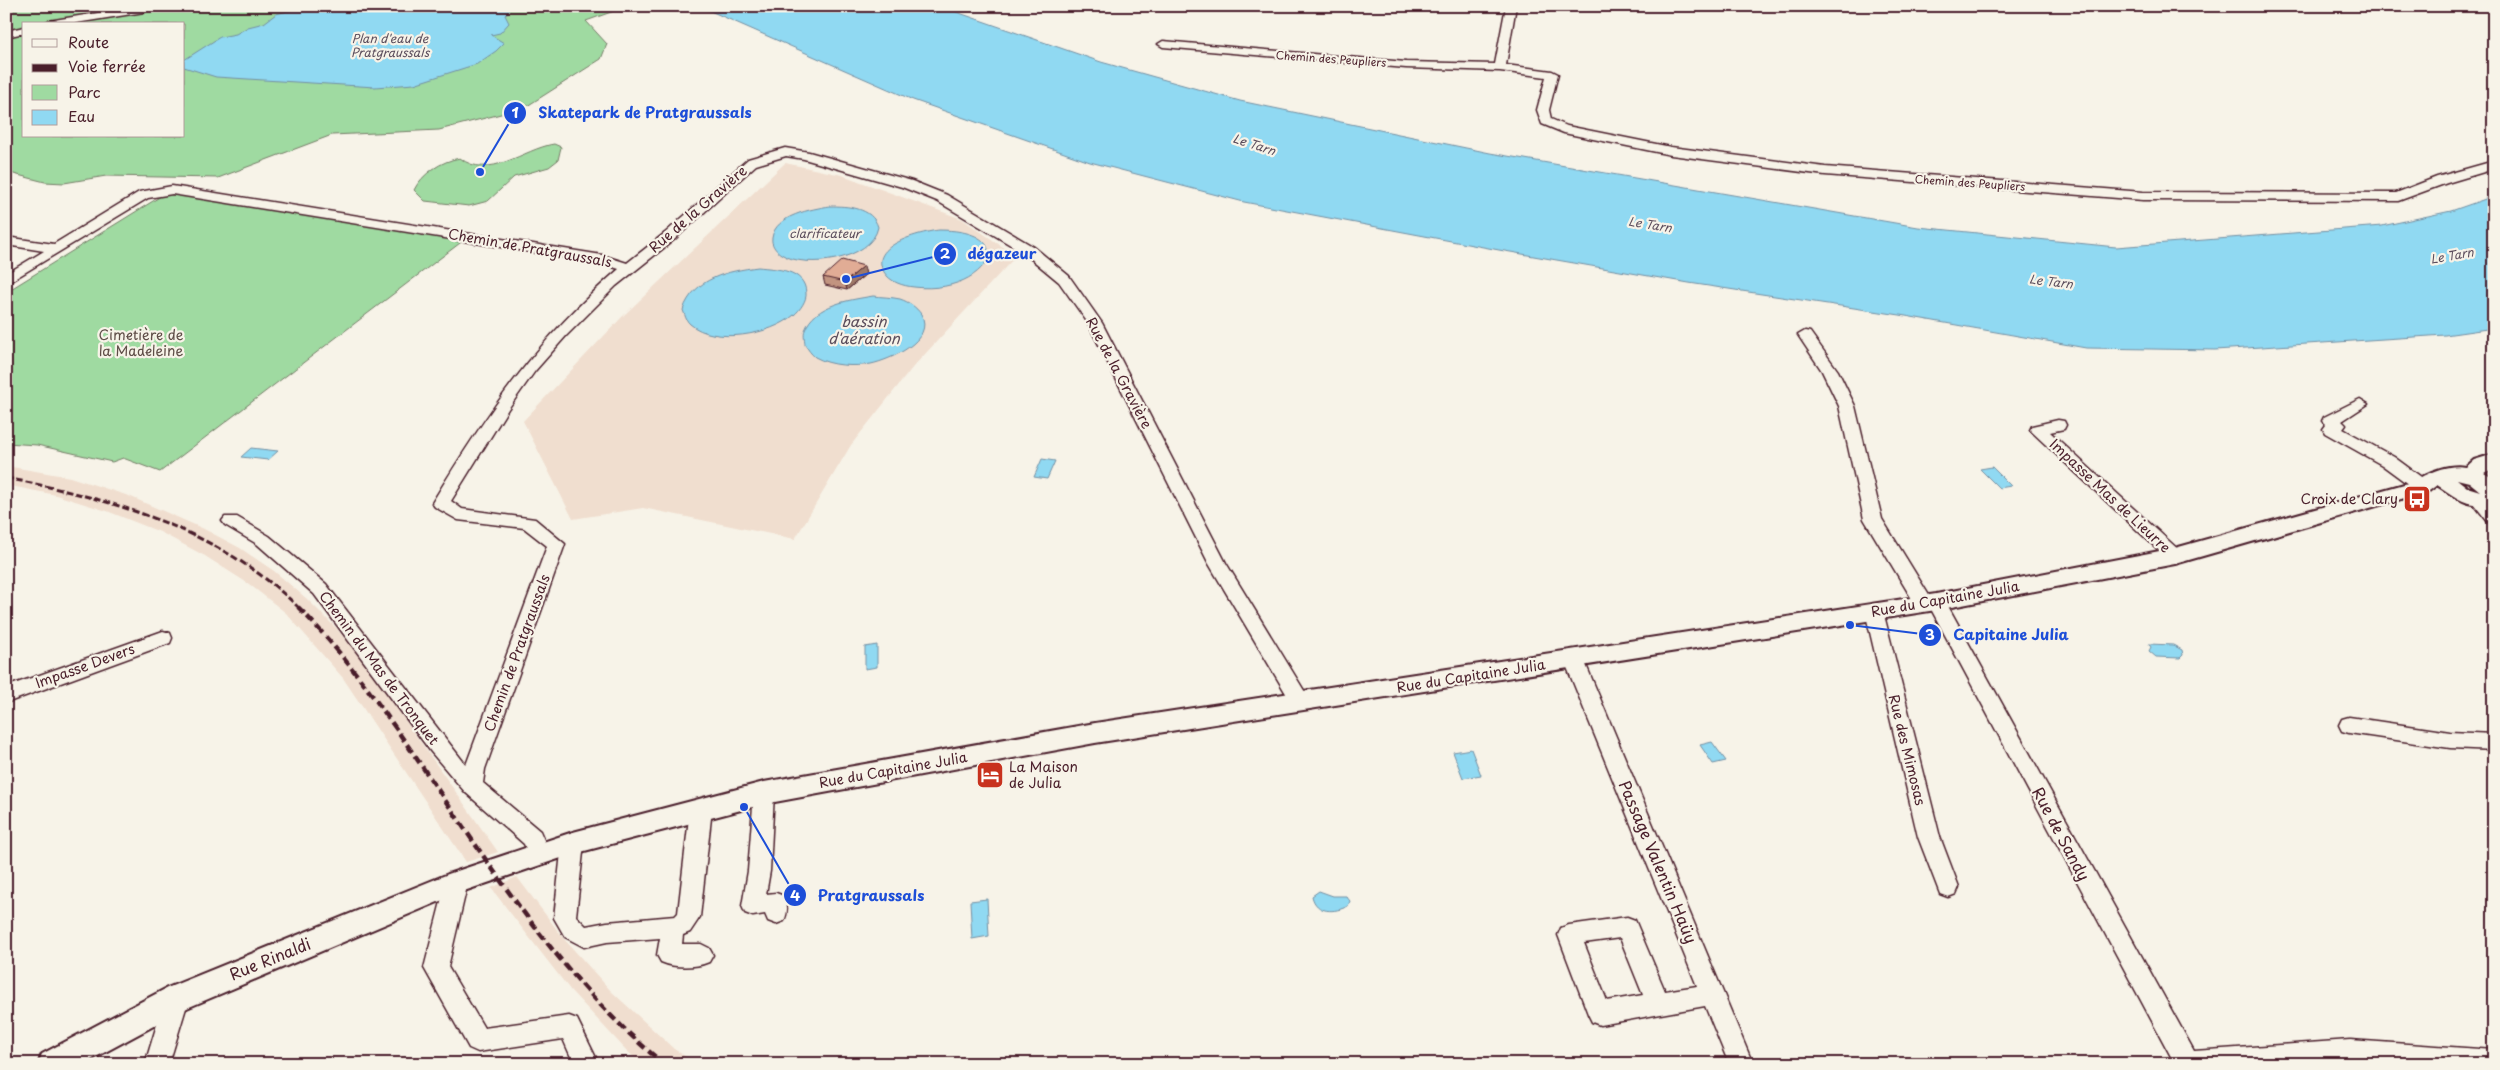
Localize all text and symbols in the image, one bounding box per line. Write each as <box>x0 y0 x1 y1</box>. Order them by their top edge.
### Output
legend <box>22 22 185 138</box>
water label: Plan d'eau de Pratgraussals <box>351 29 431 61</box>
text: Route <box>68 30 109 53</box>
street label: Chemin des Peupliers <box>1275 46 1387 71</box>
text: Voie ferrée <box>68 54 146 77</box>
text: Parc <box>68 80 101 103</box>
callout: Skatepark de Pratgraussals <box>503 98 762 128</box>
text: 1 <box>511 100 519 123</box>
text: Skatepark de Pratgraussals <box>538 100 752 123</box>
text: Eau <box>68 104 95 127</box>
water label: Le Tarn <box>1231 129 1279 160</box>
street label: Rue de la Gravière <box>644 160 752 257</box>
street label: Chemin des Peupliers <box>1914 170 2026 195</box>
water label: Le Tarn <box>1627 212 1674 236</box>
street label: Chemin de Pratgraussals <box>447 223 614 272</box>
water label: clarificateur <box>789 224 863 242</box>
callout: dégazeur <box>932 239 1046 269</box>
text: 2 <box>940 241 951 264</box>
text: dégazeur <box>968 241 1037 264</box>
water label: Le Tarn <box>2429 242 2476 268</box>
water label: Le Tarn <box>2028 269 2075 293</box>
water label: bassin d'aération <box>828 309 901 349</box>
street label: Rue de la Gravière <box>1081 313 1158 433</box>
park label: Cimetière de la Madeleine <box>99 324 184 361</box>
street label: Impasse Mas de Lieurre <box>2045 434 2176 557</box>
bus stop icon: Croix de Clary <box>2402 484 2432 514</box>
place label: Croix de Clary <box>2301 488 2398 509</box>
street label: Chemin de Pratgraussals <box>478 571 555 734</box>
street label: Rue du Capitaine Julia <box>1869 575 2021 622</box>
street label: Chemin du Mas de Tronquet <box>314 586 445 749</box>
callout: Capitaine Julia <box>1918 620 2080 650</box>
text: 3 <box>1925 622 1935 645</box>
text: Capitaine Julia <box>1953 622 2070 645</box>
street label: Impasse Devers <box>32 638 137 693</box>
street label: Rue du Capitaine Julia <box>1395 653 1547 698</box>
street label: Rue des Mimosas <box>1884 692 1931 808</box>
street label: Rue du Capitaine Julia <box>817 746 969 793</box>
place label: La Maison de Julia <box>1009 756 1078 793</box>
hotel icon: La Maison de Julia <box>975 760 1005 790</box>
street label: Passage Valentin Haüy <box>1614 776 1704 947</box>
street label: Rue de Sandy <box>2027 782 2097 885</box>
callout: Pratgraussals <box>783 880 934 910</box>
text: 4 <box>790 883 800 906</box>
text: Pratgraussals <box>818 883 924 906</box>
street label: Rue Rinaldi <box>225 931 314 985</box>

